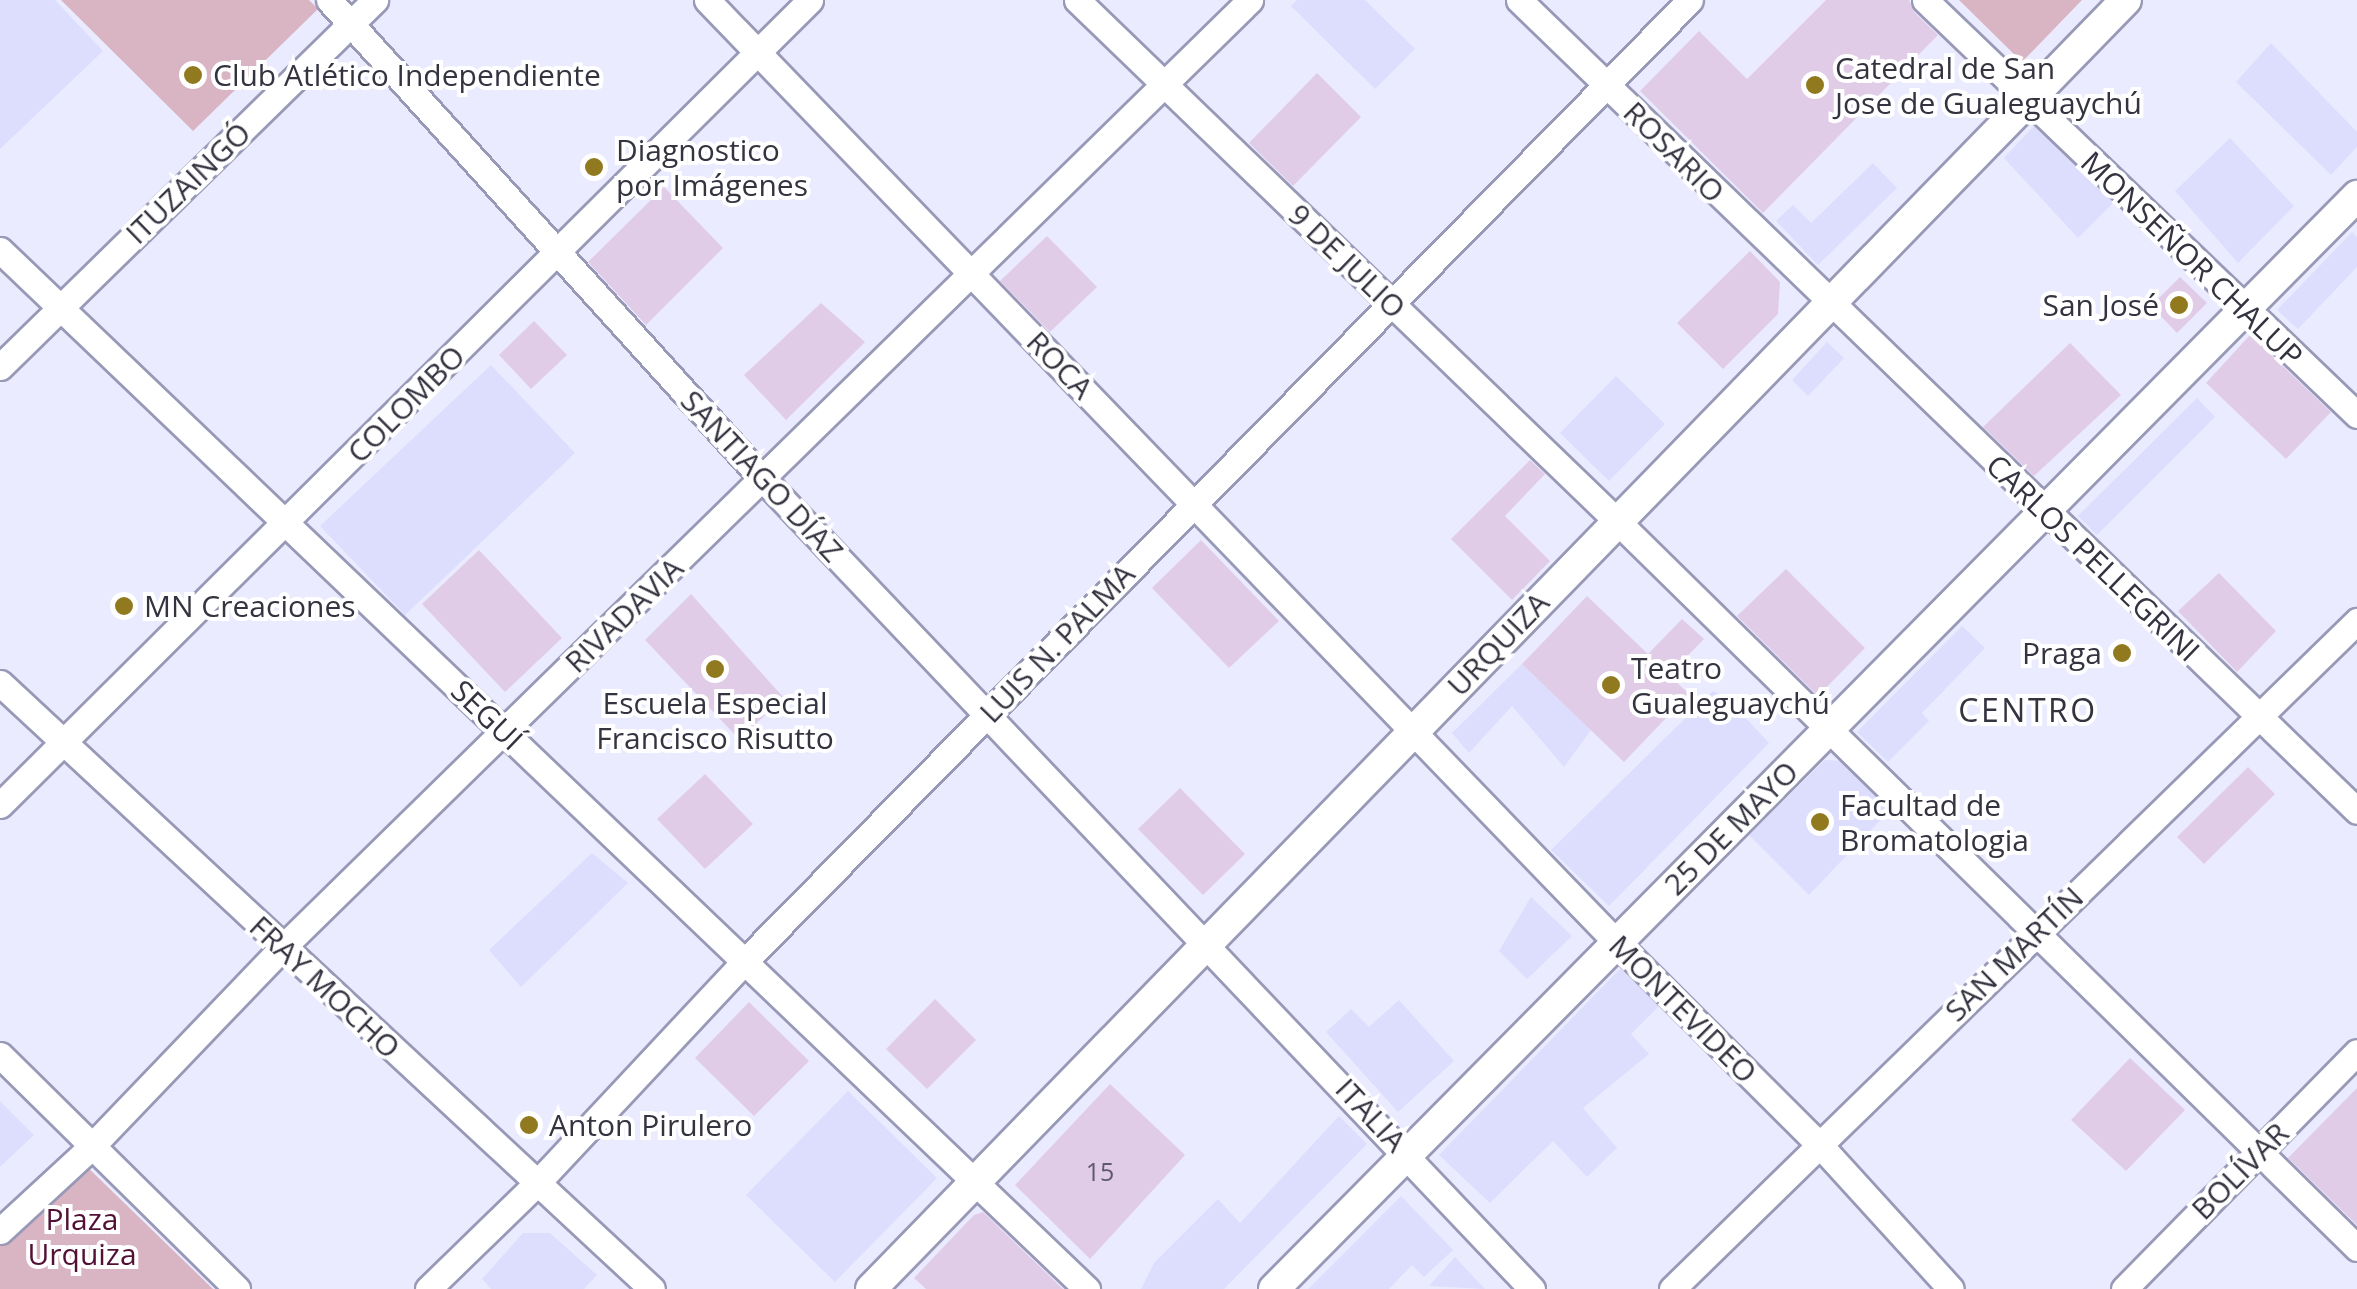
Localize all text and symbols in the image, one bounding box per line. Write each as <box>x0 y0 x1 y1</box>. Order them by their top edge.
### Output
place label: Catedral de San Jose de Gualeguaychú <box>1835 50 2142 120</box>
place label: Club Atlético Independiente <box>213 57 601 93</box>
marker: Club Atlético Independiente <box>182 64 204 86</box>
marker: Catedral de San Jose de Gualeguaychú <box>1804 74 1826 96</box>
street label: ROSARIO <box>1616 94 1732 210</box>
street label: ITUZAINGÓ <box>118 115 258 251</box>
place label: Diagnostico por Imágenes <box>616 132 808 202</box>
street label: MONSEÑOR CHALUP <box>2074 144 2310 374</box>
marker: Diagnostico por Imágenes <box>581 154 607 180</box>
street label: 9 DE JULIO <box>1281 196 1413 326</box>
place label: San José <box>2042 287 2159 323</box>
marker: San José <box>2168 294 2190 316</box>
street label: ROCA <box>1019 324 1101 406</box>
street label: COLOMBO <box>340 338 472 470</box>
street label: SANTIAGO DÍAZ <box>673 383 851 569</box>
street label: CARLOS PELLEGRINI <box>1979 447 2207 669</box>
street label: RIVADAVIA <box>558 550 690 680</box>
street label: LUIS N. PALMA <box>972 556 1142 730</box>
street label: URQUIZA <box>1440 585 1556 703</box>
place label: MN Creaciones <box>144 588 356 624</box>
marker: MN Creaciones <box>113 595 135 617</box>
place label: Praga <box>2022 635 2102 671</box>
marker: Praga <box>2111 642 2133 664</box>
place label: Teatro Gualeguaychú <box>1631 650 1830 720</box>
marker: Escuela Especial Francisco Risutto <box>704 658 726 680</box>
street label: SEGUÍ <box>444 672 530 758</box>
marker: Teatro Gualeguaychú <box>1600 674 1622 696</box>
place label: Escuela Especial Francisco Risutto <box>596 685 834 756</box>
district label: CENTRO <box>1958 691 2098 729</box>
street label: 25 DE MAYO <box>1657 754 1805 902</box>
place label: Facultad de Bromatologia <box>1840 787 2029 858</box>
marker: Facultad de Bromatologia <box>1809 811 1831 833</box>
street label: SAN MARTÍN <box>1938 879 2090 1029</box>
street label: FRAY MOCHO <box>242 908 408 1066</box>
street label: MONTEVIDEO <box>1602 928 1764 1090</box>
street label: ITALIA <box>1328 1071 1414 1159</box>
place label: Anton Pirulero <box>549 1107 752 1143</box>
marker: Anton Pirulero <box>518 1114 540 1136</box>
street label: BOLÍVAR <box>2184 1115 2296 1227</box>
house number: 15 <box>1086 1156 1114 1186</box>
park label: Plaza Urquiza <box>27 1201 137 1272</box>

